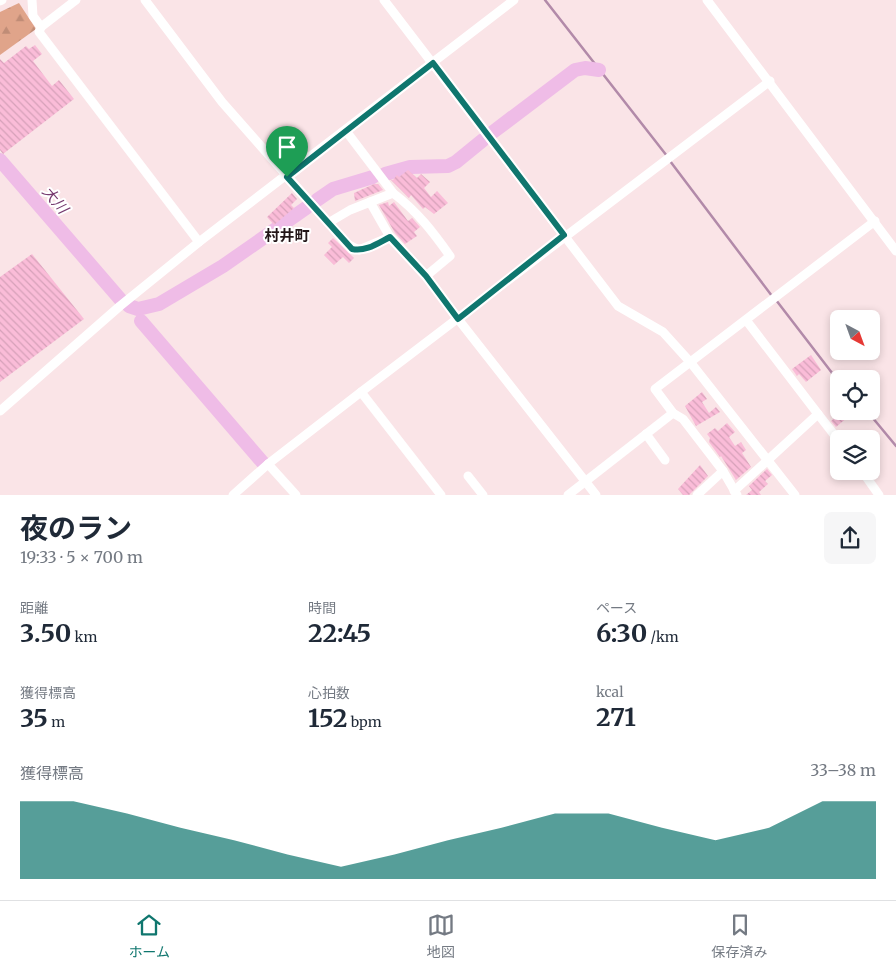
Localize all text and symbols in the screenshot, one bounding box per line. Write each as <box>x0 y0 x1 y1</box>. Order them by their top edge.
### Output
pin <box>266 126 308 177</box>
icon: arrive <box>273 133 301 161</box>
water label: 大川 <box>38 182 74 219</box>
district label: 村井町 <box>264 226 310 245</box>
north arrow <box>830 310 880 360</box>
map controls <box>830 310 880 480</box>
button: locate <box>830 370 880 420</box>
button: layers <box>830 430 880 480</box>
text: 夜のラン <box>20 510 132 546</box>
button: share <box>824 512 876 564</box>
text: 19:33 · 5 × 700 m <box>20 547 143 567</box>
text: 距離 <box>20 599 48 617</box>
text: 時間 <box>308 599 336 617</box>
text: ペース <box>596 599 637 617</box>
text: 3.50 <box>20 617 71 649</box>
text: 22:45 <box>308 617 371 649</box>
text: 6:30 <box>596 617 647 649</box>
text: km <box>71 628 97 646</box>
text: /km <box>647 628 679 646</box>
text: kcal <box>596 683 624 701</box>
text: 獲得標高 <box>20 684 76 702</box>
text: 心拍数 <box>308 684 350 702</box>
text: 271 <box>596 701 636 733</box>
text: 35 <box>20 702 48 734</box>
text: 152 <box>308 702 347 734</box>
text: m <box>48 713 65 731</box>
text: bpm <box>347 713 382 731</box>
text: 33–38 m <box>810 760 876 780</box>
text: 獲得標高 <box>20 763 84 783</box>
tab: ホーム <box>128 911 170 961</box>
tab: 地図 <box>427 911 455 961</box>
tab: 保存済み <box>712 911 768 961</box>

